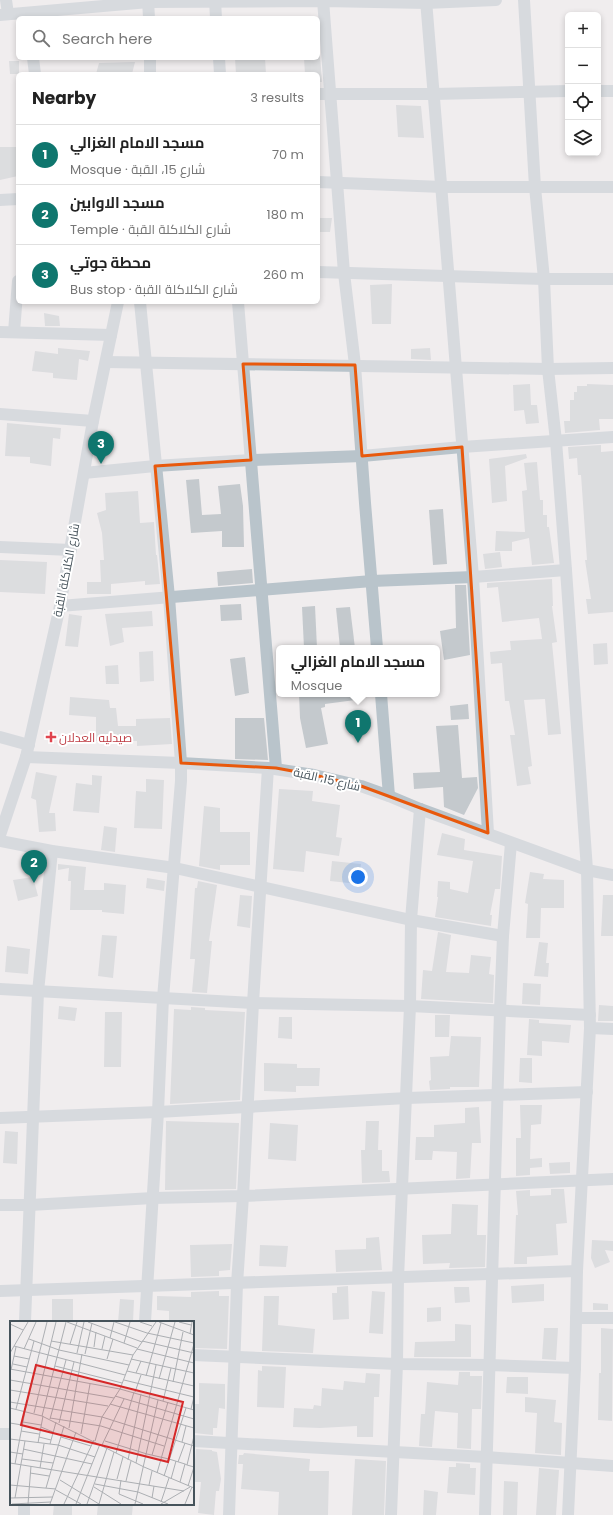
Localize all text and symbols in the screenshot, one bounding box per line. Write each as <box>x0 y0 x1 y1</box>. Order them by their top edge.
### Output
map controls <box>565 12 601 156</box>
button: + <box>565 12 601 48</box>
search box <box>16 16 320 60</box>
icon: search <box>30 27 52 49</box>
text: Search here <box>62 28 152 49</box>
button: − <box>565 48 601 84</box>
button: locate <box>565 84 601 120</box>
text: Nearby <box>32 86 96 110</box>
text: 3 results <box>250 88 304 107</box>
button: layers <box>565 120 601 156</box>
text: مسجد الامام الغزالي <box>70 132 204 153</box>
text: 1 <box>43 145 47 164</box>
text: 70 m <box>272 145 304 164</box>
text: Mosque · شارع 15، القبة <box>70 160 205 179</box>
text: مسجد الاوابين <box>70 192 165 213</box>
text: 2 <box>41 205 49 224</box>
text: 180 m <box>267 205 304 224</box>
text: Temple · شارع الكلاكلة القبة <box>70 220 231 239</box>
text: محطة جوتي <box>70 252 151 273</box>
text: 3 <box>41 265 49 284</box>
text: 260 m <box>263 265 304 284</box>
text: Bus stop · شارع الكلاكلة القبة <box>70 280 238 299</box>
pin: 3 <box>88 431 114 464</box>
street label: شارع الكلاكلة القبة <box>49 522 83 618</box>
popup <box>276 645 440 697</box>
text: مسجد الامام الغزالي <box>291 651 425 672</box>
text: Mosque <box>291 676 342 695</box>
pin: 1 <box>345 710 371 743</box>
place label: صيدليه العدلان <box>59 729 132 746</box>
marker: صيدليه العدلان <box>46 732 56 742</box>
street label: شارع 15، القبة <box>292 763 362 795</box>
pin: 2 <box>21 850 47 883</box>
your location <box>348 867 368 887</box>
inset map <box>10 1321 194 1505</box>

